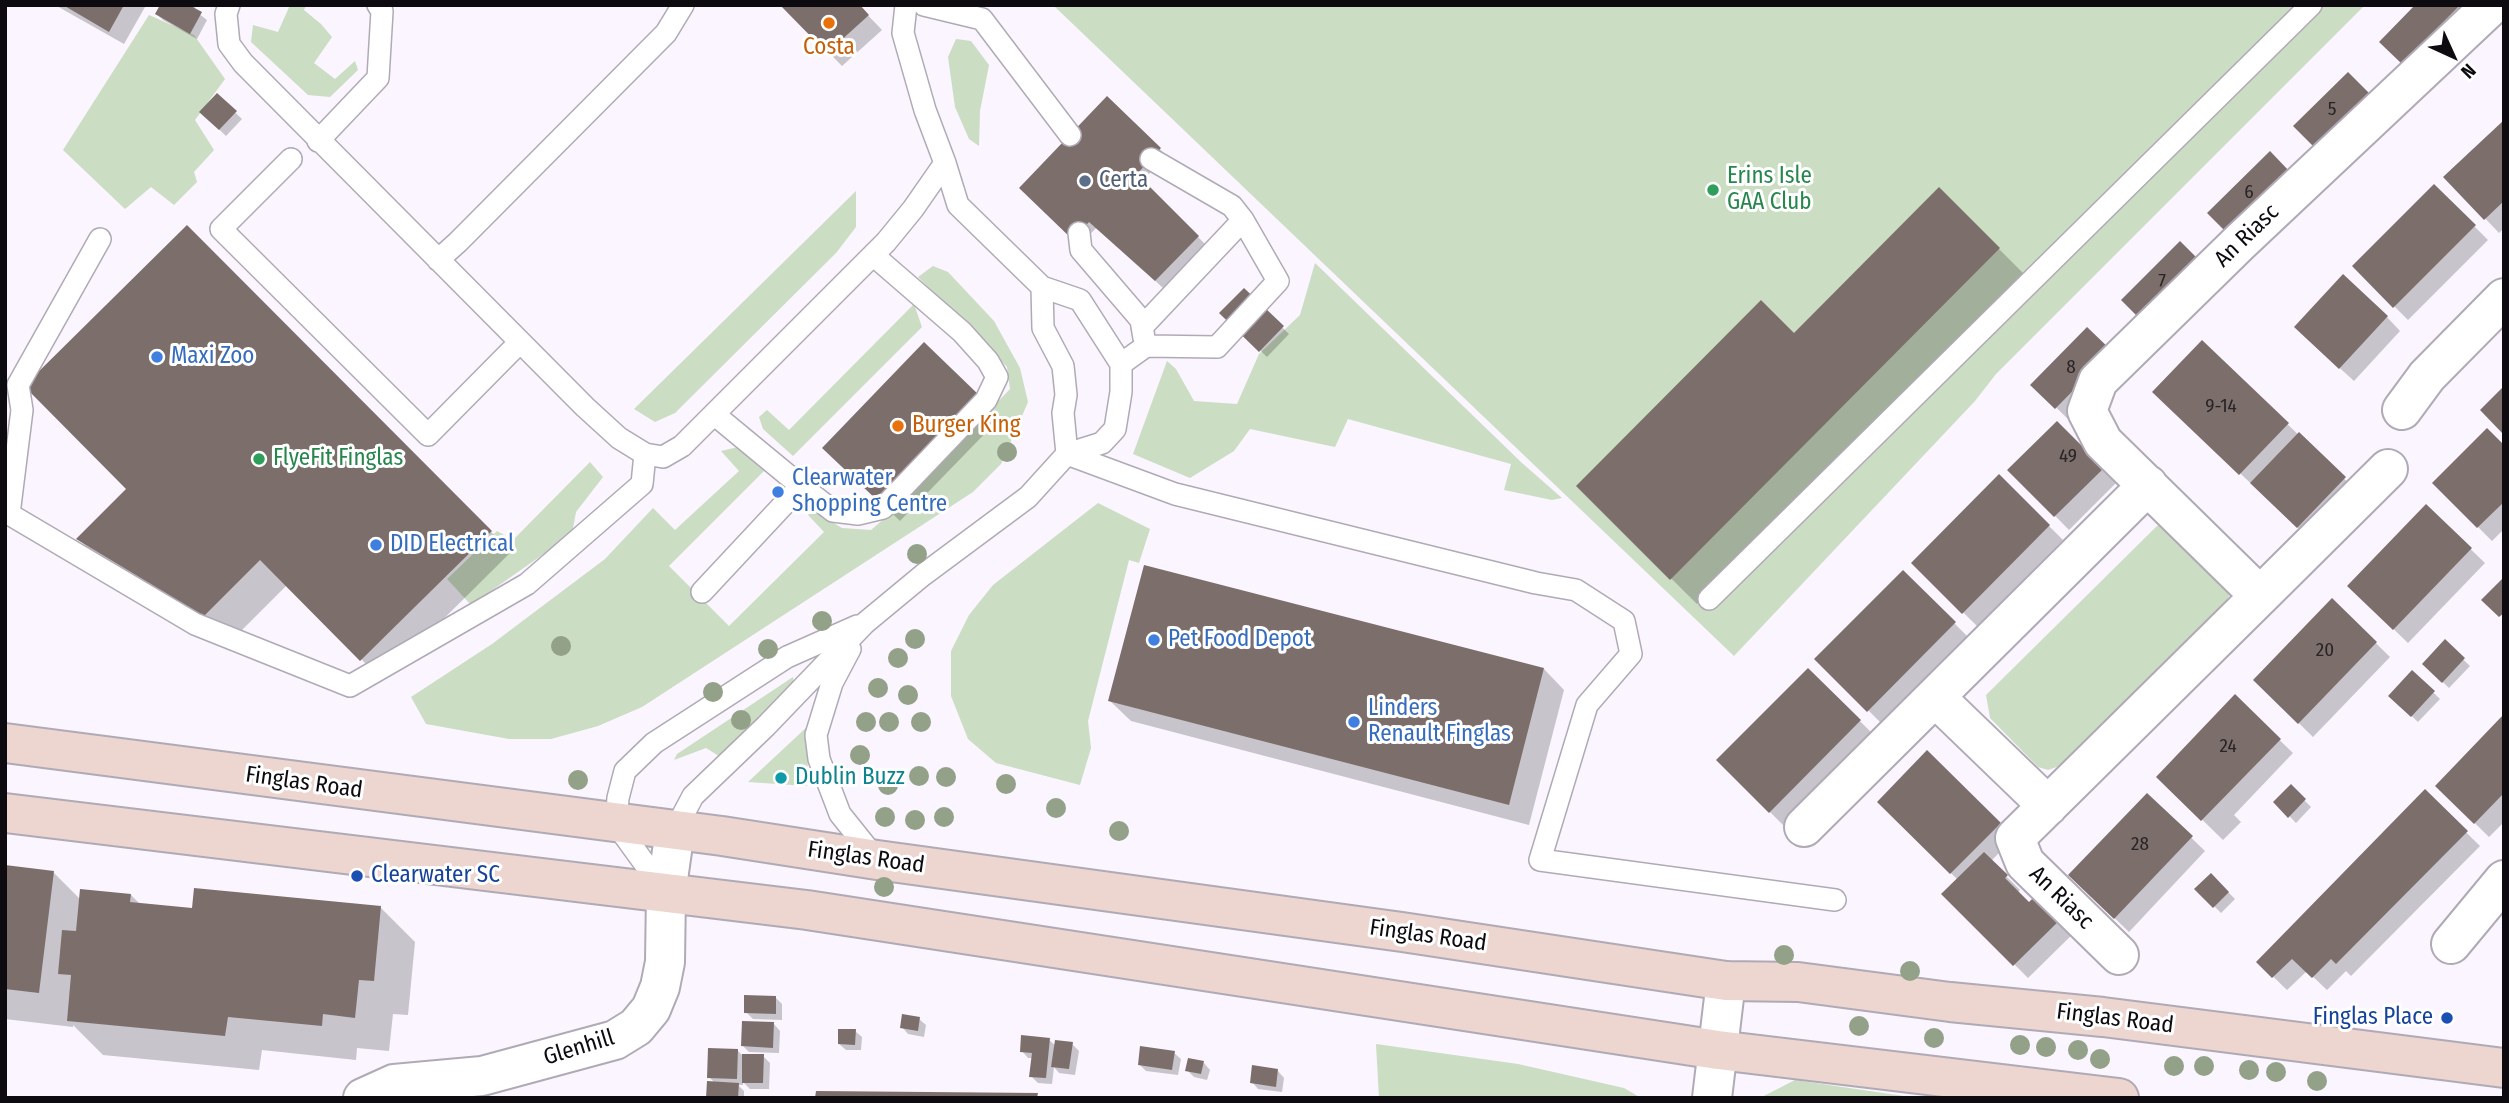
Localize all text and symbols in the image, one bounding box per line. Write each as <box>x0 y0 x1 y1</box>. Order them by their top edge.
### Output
marker: Costa <box>821 15 837 31</box>
north arrow <box>2418 21 2488 91</box>
place label: Costa <box>803 34 855 62</box>
text: N <box>2456 59 2480 83</box>
house number: 5 <box>2328 99 2336 121</box>
place label: Erins Isle GAA Club <box>1727 163 1812 217</box>
place label: Certa <box>1099 167 1148 195</box>
marker: Certa <box>1077 173 1093 189</box>
marker: Erins Isle GAA Club <box>1705 182 1721 198</box>
house number: 6 <box>2244 182 2254 204</box>
street label: An Riasc <box>2209 199 2285 273</box>
house number: 7 <box>2158 271 2166 293</box>
place label: Maxi Zoo <box>171 343 254 371</box>
marker: Maxi Zoo <box>149 349 165 365</box>
house number: 8 <box>2066 357 2076 379</box>
house number: 9-14 <box>2205 396 2237 418</box>
place label: Burger King <box>912 412 1020 440</box>
marker: Burger King <box>890 418 906 434</box>
place label: FlyeFit Finglas <box>273 445 403 473</box>
house number: 49 <box>2059 446 2077 468</box>
marker: FlyeFit Finglas <box>251 451 267 467</box>
place label: Clearwater Shopping Centre <box>792 465 947 519</box>
marker: Clearwater Shopping Centre <box>770 484 786 500</box>
place label: DID Electrical <box>390 531 514 559</box>
marker: DID Electrical <box>368 537 384 553</box>
place label: Pet Food Depot <box>1168 626 1311 654</box>
marker: Pet Food Depot <box>1146 632 1162 648</box>
house number: 20 <box>2316 640 2334 662</box>
place label: Linders Renault Finglas <box>1368 695 1511 749</box>
marker: Linders Renault Finglas <box>1346 714 1362 730</box>
house number: 24 <box>2219 736 2237 758</box>
street label: Finglas Road <box>244 761 364 805</box>
place label: Dublin Buzz <box>795 764 905 792</box>
marker: Dublin Buzz <box>773 770 789 786</box>
house number: 28 <box>2131 834 2149 856</box>
street label: Finglas Road <box>806 836 926 880</box>
street label: An Riasc <box>2023 861 2099 935</box>
place label: Clearwater SC <box>371 862 500 890</box>
marker: Clearwater SC <box>349 868 365 884</box>
street label: Finglas Road <box>1368 914 1488 958</box>
street label: Finglas Road <box>2055 998 2175 1040</box>
place label: Finglas Place <box>2313 1004 2433 1032</box>
marker: Finglas Place <box>2439 1010 2455 1026</box>
street label: Glenhill <box>540 1024 618 1072</box>

